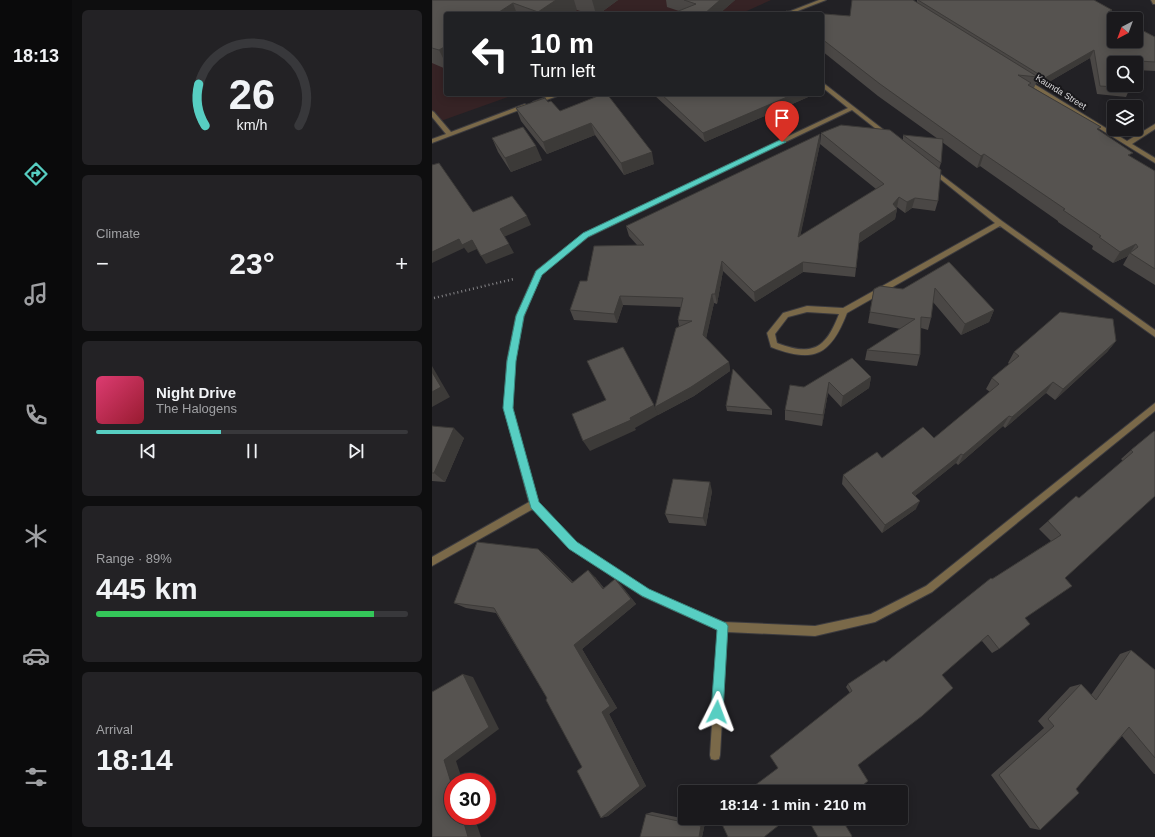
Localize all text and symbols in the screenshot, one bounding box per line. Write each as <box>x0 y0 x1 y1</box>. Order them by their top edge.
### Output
north arrow <box>1107 12 1143 48</box>
map controls <box>1107 12 1143 136</box>
icon: left <box>464 28 516 80</box>
text: 10 m <box>530 28 594 59</box>
text: 18:13 <box>13 46 59 66</box>
button: search <box>1107 56 1143 92</box>
text: Turn left <box>530 61 595 81</box>
text: 26 <box>229 71 275 118</box>
street label: Kaunda Street <box>1034 73 1088 112</box>
button: layers <box>1107 100 1143 136</box>
pin <box>765 101 799 142</box>
icon: arrive <box>771 107 793 129</box>
text: km/h <box>237 116 268 132</box>
icon: directions <box>22 160 50 188</box>
text: Climate <box>96 226 140 241</box>
text: 23° <box>229 247 275 280</box>
text: − <box>96 251 109 276</box>
text: + <box>395 251 408 276</box>
icon: music <box>22 280 50 308</box>
text: Night Drive <box>156 384 236 401</box>
icon: phone <box>22 401 50 429</box>
text: The Halogens <box>156 401 237 416</box>
icon: previous <box>137 440 159 462</box>
icon: pause <box>241 440 263 462</box>
icon: next <box>345 440 367 462</box>
icon: climate <box>22 522 50 550</box>
text: Range · 89% <box>96 551 172 566</box>
text: 445 km <box>96 572 198 605</box>
icon: car <box>22 642 50 670</box>
position arrow <box>696 691 738 733</box>
text: Arrival <box>96 722 133 737</box>
text: 18:14 <box>96 743 173 776</box>
icon: filters <box>22 763 50 791</box>
speed limit sign: 30 <box>444 773 496 825</box>
text: 18:14 · 1 min · 210 m <box>720 796 866 813</box>

